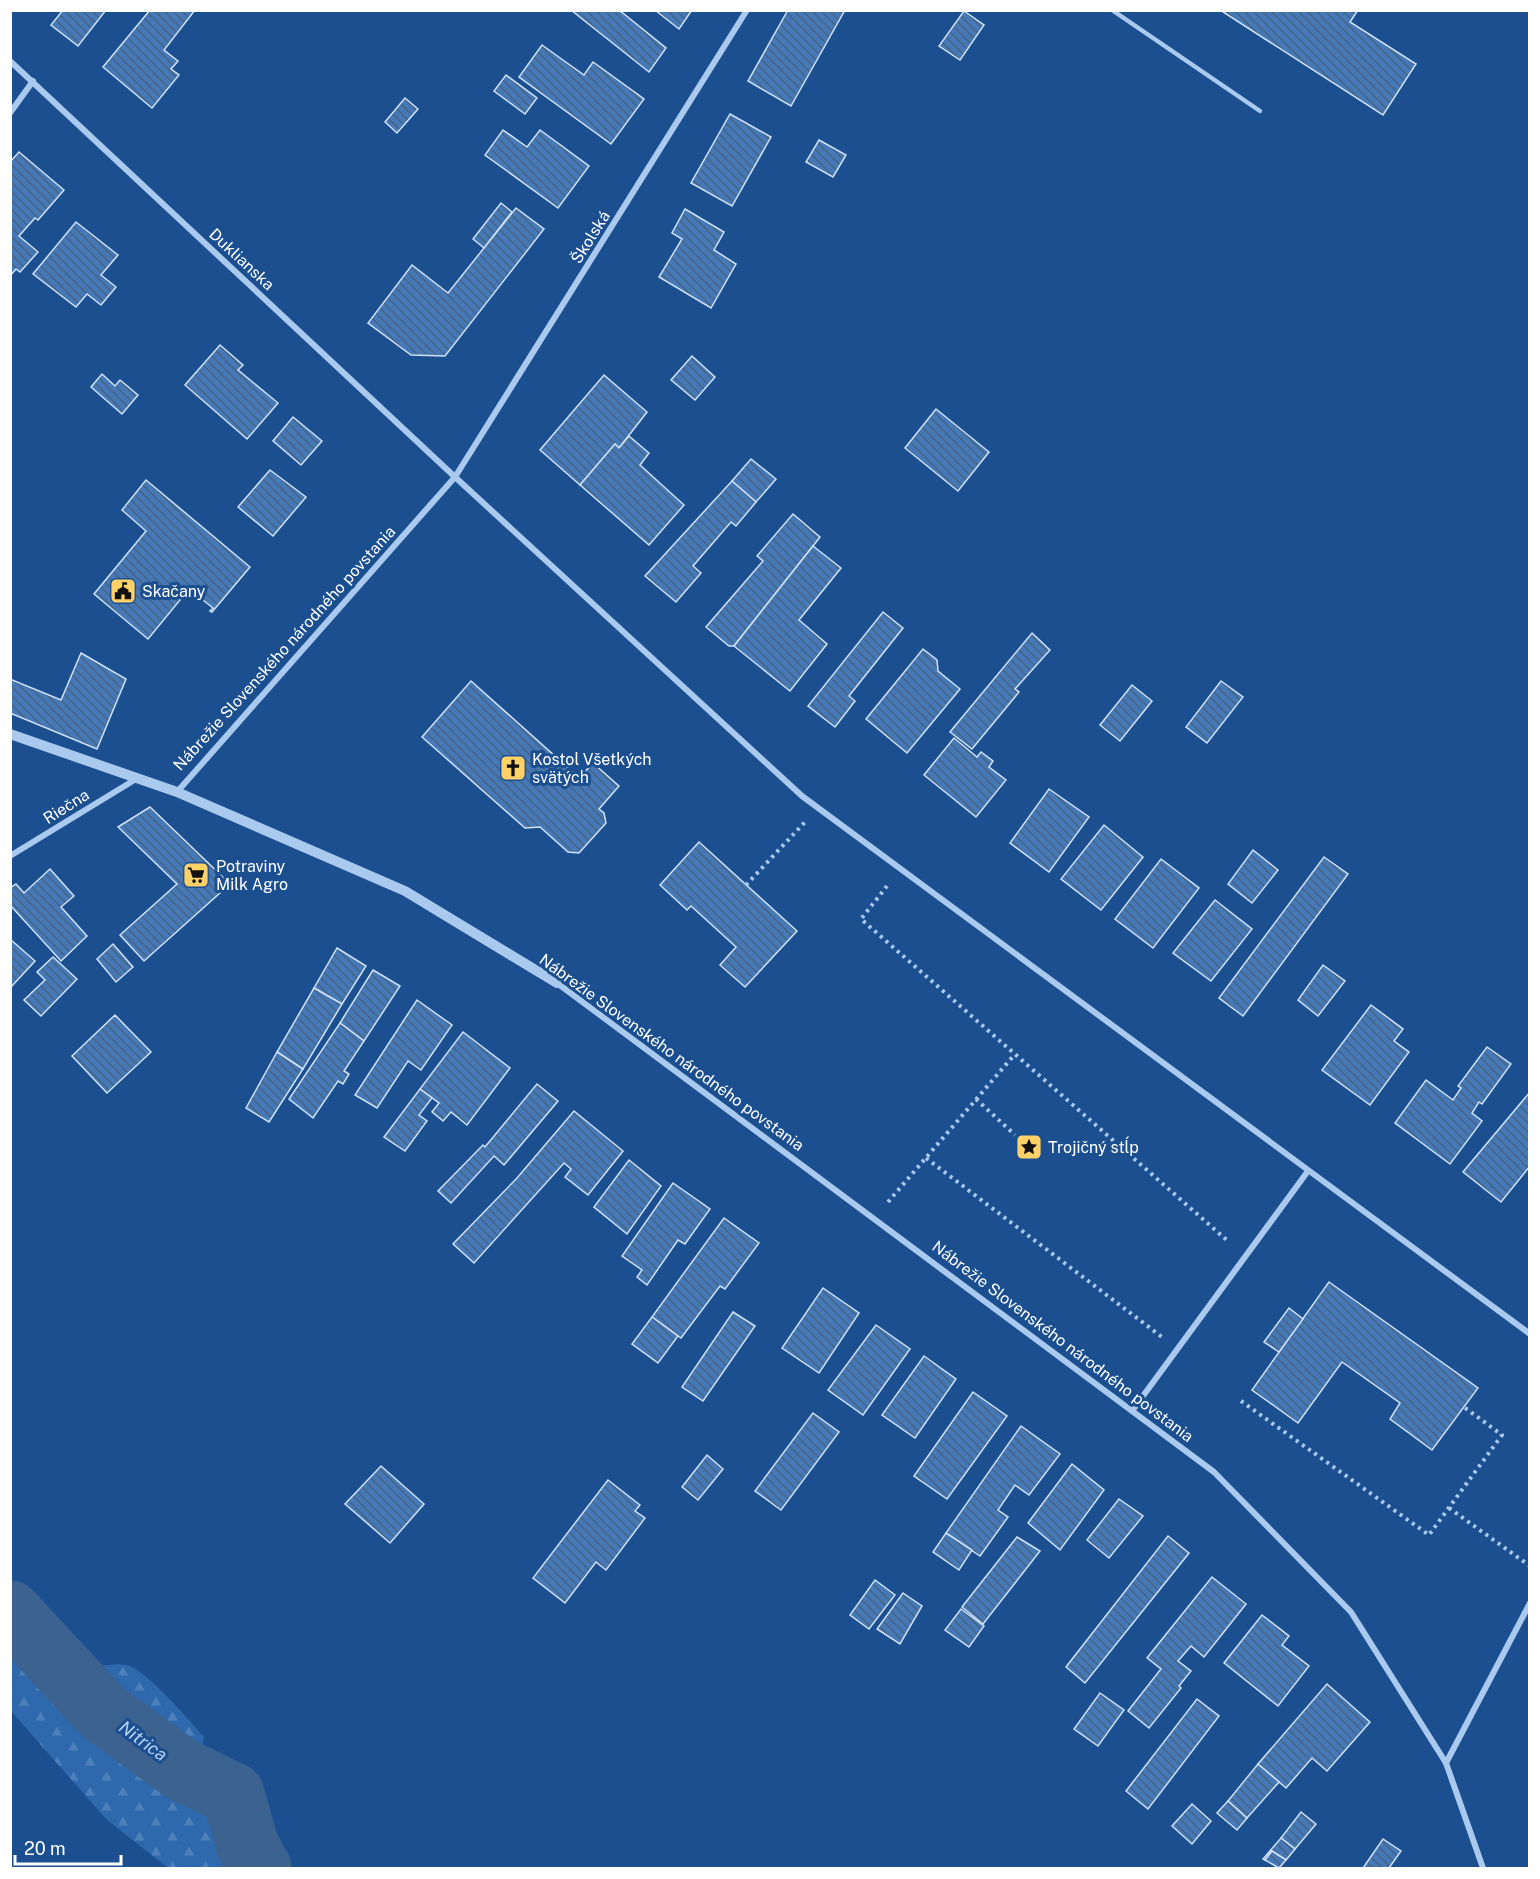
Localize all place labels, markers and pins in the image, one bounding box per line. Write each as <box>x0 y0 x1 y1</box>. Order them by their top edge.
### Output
public building icon: Skačany <box>108 576 138 606</box>
place label: Skačany <box>142 582 206 601</box>
place label: Kostol Všetkých svätých <box>532 750 652 787</box>
church icon: Kostol Všetkých svätých <box>498 753 528 783</box>
place label: Potraviny Milk Agro <box>216 857 288 894</box>
supermarket icon: Potraviny Milk Agro <box>181 860 211 890</box>
place icon: Trojičný stĺp <box>1014 1132 1044 1162</box>
place label: Trojičný stĺp <box>1048 1136 1139 1157</box>

